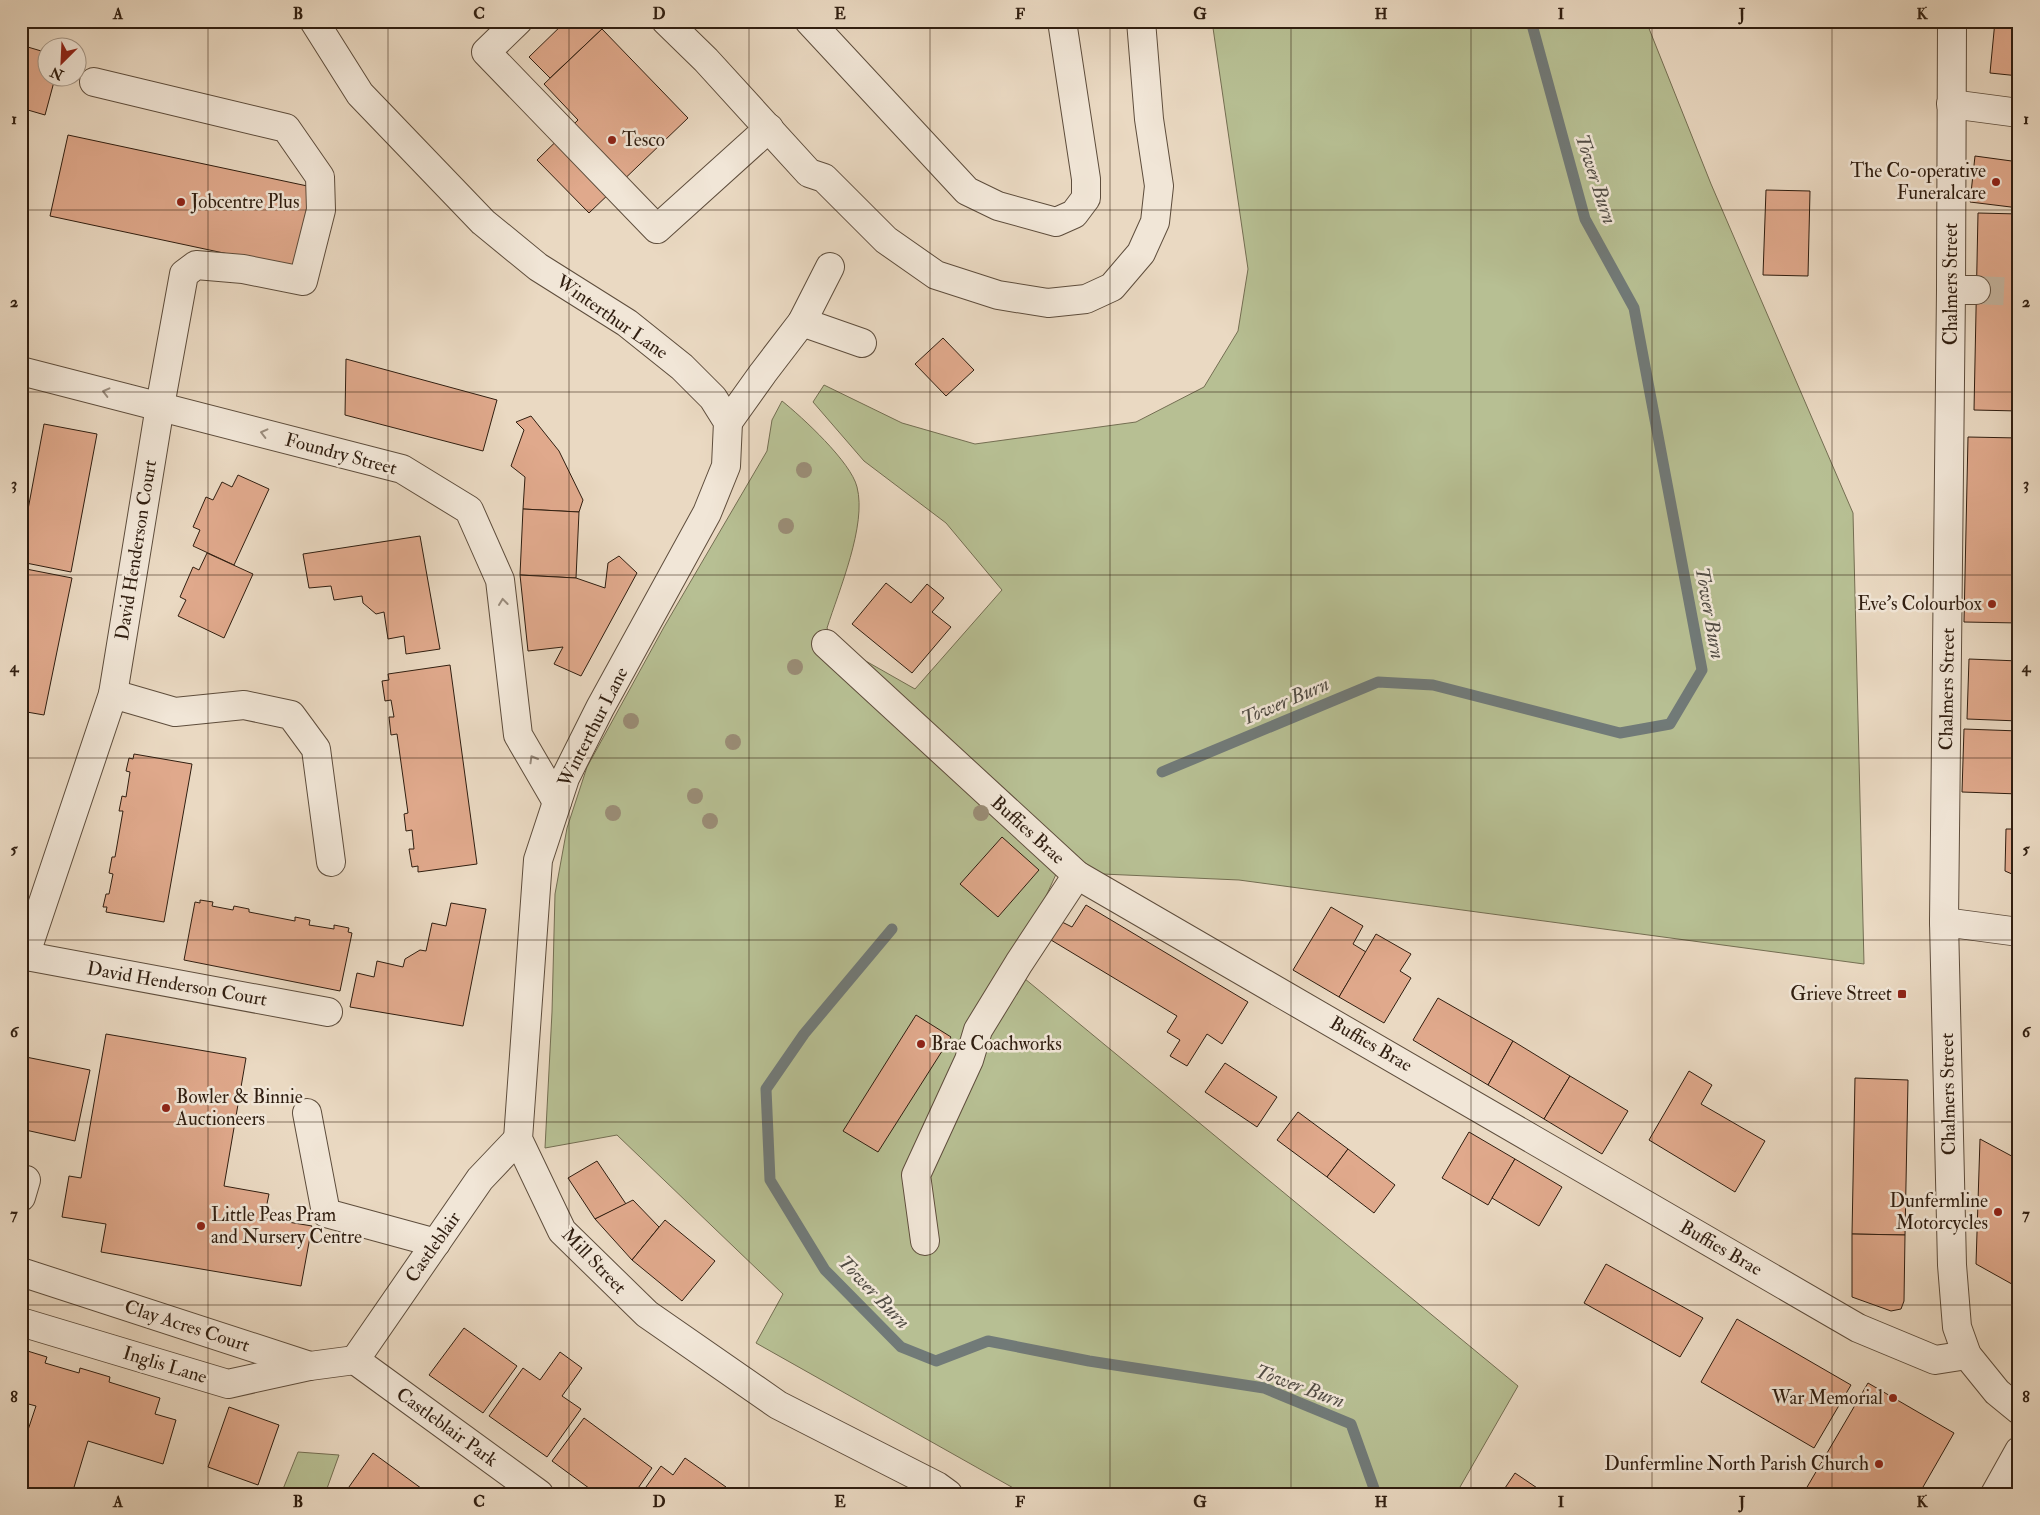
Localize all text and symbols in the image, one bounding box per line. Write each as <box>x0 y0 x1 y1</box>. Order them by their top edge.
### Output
text: A <box>112 4 124 24</box>
text: B <box>293 4 303 24</box>
text: C <box>473 4 485 24</box>
text: D <box>652 4 666 24</box>
text: E <box>834 4 846 24</box>
text: F <box>1015 4 1025 24</box>
text: G <box>1193 4 1207 24</box>
text: H <box>1374 4 1388 24</box>
text: I <box>1558 4 1565 24</box>
text: J <box>1738 4 1746 25</box>
text: K <box>1916 4 1928 24</box>
north arrow <box>38 38 88 88</box>
text: N <box>47 63 67 84</box>
text: 1 <box>11 109 17 129</box>
text: 1 <box>2023 109 2029 129</box>
place label: Tesco <box>622 128 665 152</box>
water label: Tower Burn <box>1570 131 1622 227</box>
marker: Tesco <box>606 134 618 146</box>
place label: The Co-operative Funeralcare <box>1850 159 1986 205</box>
marker: The Co-operative Funeralcare <box>1990 176 2002 188</box>
place label: Jobcentre Plus <box>190 190 299 214</box>
marker: Jobcentre Plus <box>175 196 187 208</box>
street label: Chalmers Street <box>1939 223 1963 345</box>
street label: Winterthur Lane <box>550 269 673 365</box>
text: 2 <box>10 292 18 312</box>
text: 2 <box>2022 292 2030 312</box>
one-way arrow <box>103 388 111 398</box>
one-way arrow <box>259 428 268 439</box>
street label: Foundry Street <box>282 428 400 480</box>
street label: David Henderson Court <box>110 458 162 642</box>
text: 3 <box>11 474 17 494</box>
text: 3 <box>2023 474 2029 494</box>
water label: Tower Burn <box>1690 565 1730 661</box>
place label: Eve's Colourbox <box>1857 592 1983 616</box>
one-way arrow <box>498 597 509 605</box>
marker: Eve's Colourbox <box>1986 598 1998 610</box>
street label: Chalmers Street <box>1934 628 1960 750</box>
text: 4 <box>9 657 20 677</box>
text: 4 <box>2021 657 2032 677</box>
street label: Winterthur Lane <box>552 663 634 792</box>
water label: Tower Burn <box>1237 671 1333 731</box>
one-way arrow <box>529 756 539 765</box>
street label: Buffies Brae <box>986 791 1070 869</box>
text: 5 <box>10 839 18 859</box>
text: 5 <box>2022 839 2030 859</box>
street label: David Henderson Court <box>85 956 269 1012</box>
place label: Grieve Street <box>1790 982 1892 1006</box>
marker: Grieve Street <box>1896 988 1908 1000</box>
street label: Buffies Brae <box>1325 1011 1417 1077</box>
text: 6 <box>10 1022 20 1042</box>
text: 6 <box>2022 1022 2032 1042</box>
place label: Brae Coachworks <box>931 1032 1062 1056</box>
street label: Chalmers Street <box>1935 1033 1961 1155</box>
marker: Brae Coachworks <box>915 1038 927 1050</box>
place label: Bowler & Binnie Auctioneers <box>175 1085 303 1131</box>
marker: Bowler & Binnie Auctioneers <box>160 1102 172 1114</box>
place label: Dunfermline Motorcycles <box>1889 1189 1988 1235</box>
place label: Little Peas Pram and Nursery Centre <box>211 1203 362 1249</box>
text: 7 <box>10 1204 18 1224</box>
text: 7 <box>2022 1204 2030 1224</box>
marker: Dunfermline Motorcycles <box>1992 1206 2004 1218</box>
street label: Castleblair <box>400 1207 466 1287</box>
street label: Buffies Brae <box>1675 1215 1767 1281</box>
marker: Little Peas Pram and Nursery Centre <box>195 1220 207 1232</box>
street label: Mill Street <box>557 1223 631 1299</box>
water label: Tower Burn <box>833 1250 915 1334</box>
street label: Clay Acres Court <box>121 1294 253 1358</box>
street label: Inglis Lane <box>120 1341 210 1389</box>
water label: Tower Burn <box>1252 1358 1348 1414</box>
street label: Castleblair Park <box>392 1382 502 1472</box>
place label: War Memorial <box>1771 1386 1883 1410</box>
text: 8 <box>10 1387 18 1407</box>
text: 8 <box>2022 1387 2030 1407</box>
marker: War Memorial <box>1887 1392 1899 1404</box>
place label: Dunfermline North Parish Church <box>1604 1452 1869 1476</box>
marker: Dunfermline North Parish Church <box>1873 1458 1885 1470</box>
text: A <box>112 1492 124 1512</box>
text: B <box>293 1492 303 1512</box>
text: C <box>473 1492 485 1512</box>
text: D <box>652 1492 666 1512</box>
text: E <box>834 1492 846 1512</box>
text: F <box>1015 1492 1025 1512</box>
text: G <box>1193 1492 1207 1512</box>
text: H <box>1374 1492 1388 1512</box>
text: I <box>1558 1492 1565 1512</box>
text: J <box>1738 1492 1746 1513</box>
text: K <box>1916 1492 1928 1512</box>

